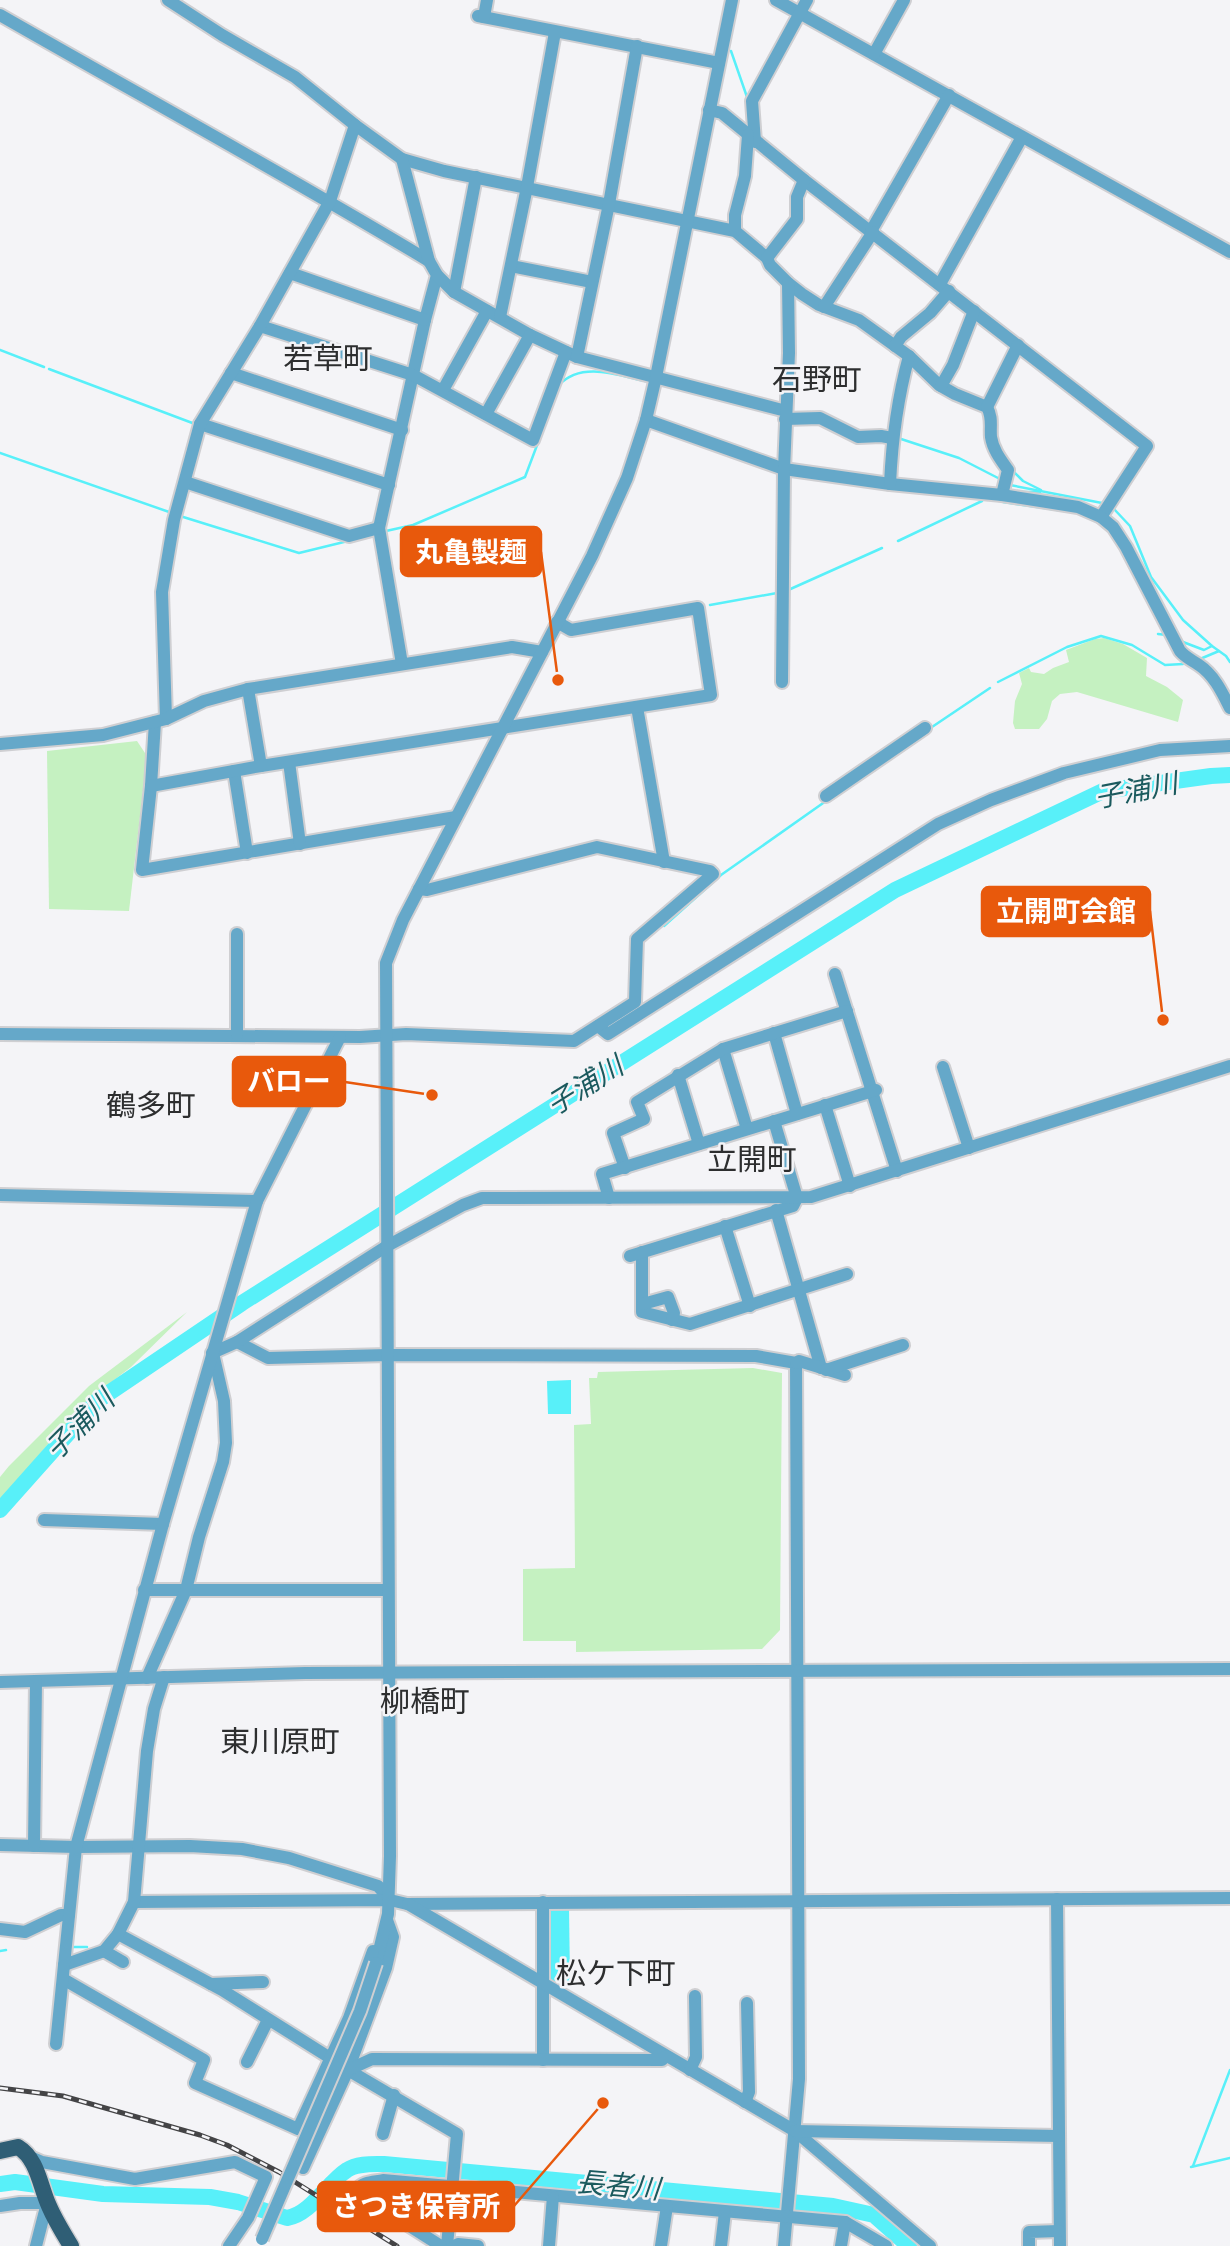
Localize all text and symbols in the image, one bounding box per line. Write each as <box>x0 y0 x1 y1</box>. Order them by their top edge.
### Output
district label: 若草町 <box>283 341 373 378</box>
district label: 石野町 <box>772 362 862 399</box>
callout: 丸亀製麺 <box>401 527 541 576</box>
text: 丸亀製麺 <box>415 536 527 570</box>
water label: 子浦川 <box>1092 766 1183 816</box>
callout: 立開町会館 <box>982 887 1150 936</box>
text: 立開町会館 <box>996 895 1136 929</box>
water label: 子浦川 <box>540 1048 632 1123</box>
callout: バロー <box>233 1057 345 1106</box>
text: バロー <box>247 1065 331 1099</box>
district label: 鶴多町 <box>106 1088 196 1125</box>
district label: 立開町 <box>707 1142 797 1179</box>
water label: 子浦川 <box>38 1381 124 1467</box>
district label: 柳橋町 <box>380 1684 470 1721</box>
district label: 東川原町 <box>220 1724 340 1761</box>
district label: 松ケ下町 <box>556 1956 676 1993</box>
water label: 長者川 <box>575 2165 664 2207</box>
callout: さつき保育所 <box>318 2182 514 2231</box>
text: さつき保育所 <box>332 2190 500 2224</box>

